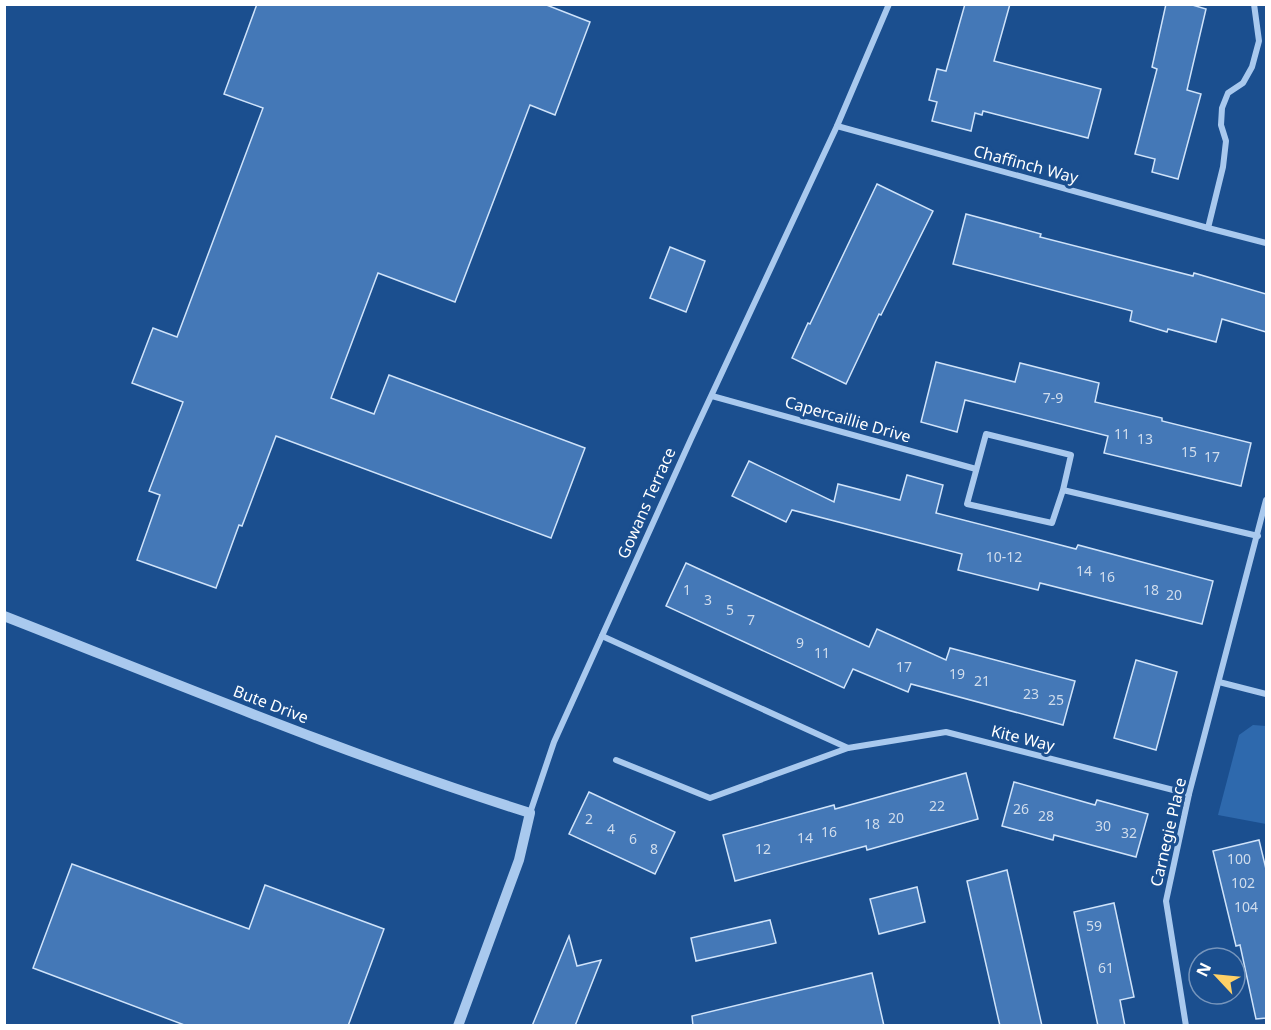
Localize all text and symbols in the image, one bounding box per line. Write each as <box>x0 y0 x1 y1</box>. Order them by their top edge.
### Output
street label: Chaffinch Way <box>971 139 1082 189</box>
house number: 7-9 <box>1043 388 1063 407</box>
street label: Capercaillie Drive <box>782 390 914 448</box>
house number: 11 <box>1114 424 1130 443</box>
house number: 13 <box>1137 429 1153 448</box>
house number: 15 <box>1181 442 1197 461</box>
street label: Gowans Terrace <box>612 444 680 562</box>
house number: 17 <box>1204 447 1220 466</box>
house number: 10-12 <box>986 547 1022 566</box>
house number: 14 <box>1076 561 1092 580</box>
house number: 16 <box>1099 567 1115 586</box>
house number: 1 <box>683 580 691 599</box>
house number: 18 <box>1143 580 1159 599</box>
house number: 20 <box>1166 585 1182 604</box>
house number: 3 <box>704 590 712 609</box>
house number: 5 <box>726 600 734 619</box>
house number: 7 <box>747 610 755 629</box>
house number: 9 <box>796 633 804 652</box>
house number: 11 <box>814 643 830 662</box>
house number: 17 <box>896 657 912 676</box>
house number: 19 <box>949 664 965 683</box>
house number: 21 <box>974 671 990 690</box>
street label: Bute Drive <box>230 680 312 728</box>
house number: 23 <box>1023 684 1039 703</box>
house number: 25 <box>1048 690 1064 709</box>
street label: Kite Way <box>989 720 1058 757</box>
street label: Carnegie Place <box>1145 775 1191 889</box>
house number: 22 <box>929 796 945 815</box>
house number: 26 <box>1013 799 1029 818</box>
house number: 28 <box>1038 806 1054 825</box>
house number: 20 <box>888 808 904 827</box>
house number: 2 <box>585 809 593 828</box>
house number: 18 <box>864 814 880 833</box>
house number: 30 <box>1095 816 1111 835</box>
house number: 4 <box>607 819 615 838</box>
house number: 16 <box>821 822 837 841</box>
house number: 32 <box>1121 823 1137 842</box>
house number: 14 <box>797 828 813 847</box>
house number: 6 <box>629 829 637 848</box>
house number: 8 <box>650 839 658 858</box>
house number: 12 <box>755 839 771 858</box>
house number: 100 <box>1227 849 1251 868</box>
house number: 102 <box>1231 873 1255 892</box>
house number: 104 <box>1234 897 1258 916</box>
house number: 59 <box>1086 916 1102 935</box>
north arrow <box>1187 946 1247 1006</box>
house number: 61 <box>1098 958 1114 977</box>
text: N <box>1191 959 1216 980</box>

